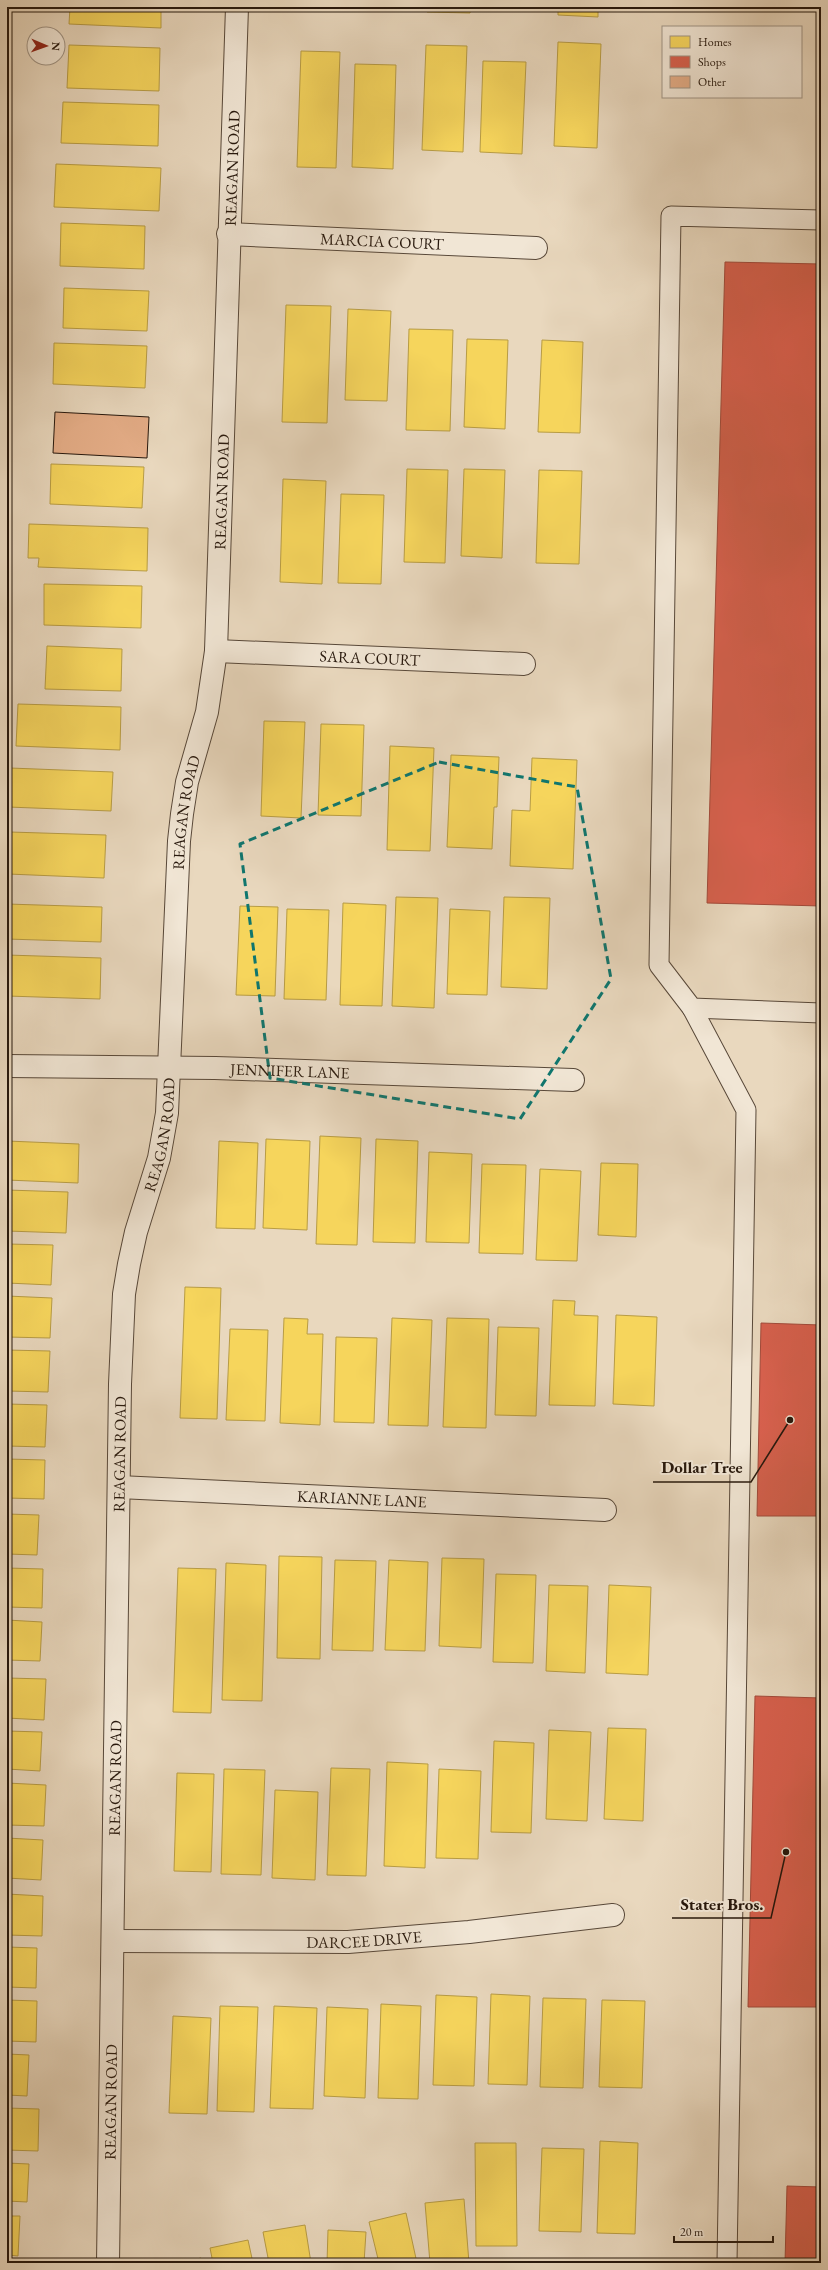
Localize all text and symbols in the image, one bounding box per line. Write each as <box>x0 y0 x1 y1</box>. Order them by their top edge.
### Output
north arrow <box>26 26 66 66</box>
legend <box>662 26 802 98</box>
text: Homes <box>698 34 732 50</box>
text: N <box>49 42 63 51</box>
text: Shops <box>698 54 726 70</box>
text: Other <box>698 74 726 90</box>
street label: REAGAN ROAD <box>220 110 245 226</box>
street label: MARCIA COURT <box>319 228 444 255</box>
street label: REAGAN ROAD <box>209 434 234 550</box>
street label: SARA COURT <box>319 645 421 671</box>
street label: REAGAN ROAD <box>168 753 205 870</box>
street label: JENNIFER LANE <box>228 1058 350 1084</box>
street label: REAGAN ROAD <box>139 1077 180 1195</box>
street label: REAGAN ROAD <box>108 1396 131 1512</box>
callout: Dollar Tree <box>653 1453 751 1482</box>
text: Dollar Tree <box>661 1456 743 1478</box>
street label: KARIANNE LANE <box>296 1485 427 1513</box>
street label: REAGAN ROAD <box>104 1720 126 1836</box>
callout: Stater Bros. <box>672 1889 771 1918</box>
text: Stater Bros. <box>680 1893 764 1915</box>
street label: DARCEE DRIVE <box>306 1926 422 1953</box>
street label: REAGAN ROAD <box>99 2044 122 2160</box>
scale bar <box>674 2218 773 2244</box>
text: 20 m <box>680 2224 704 2240</box>

